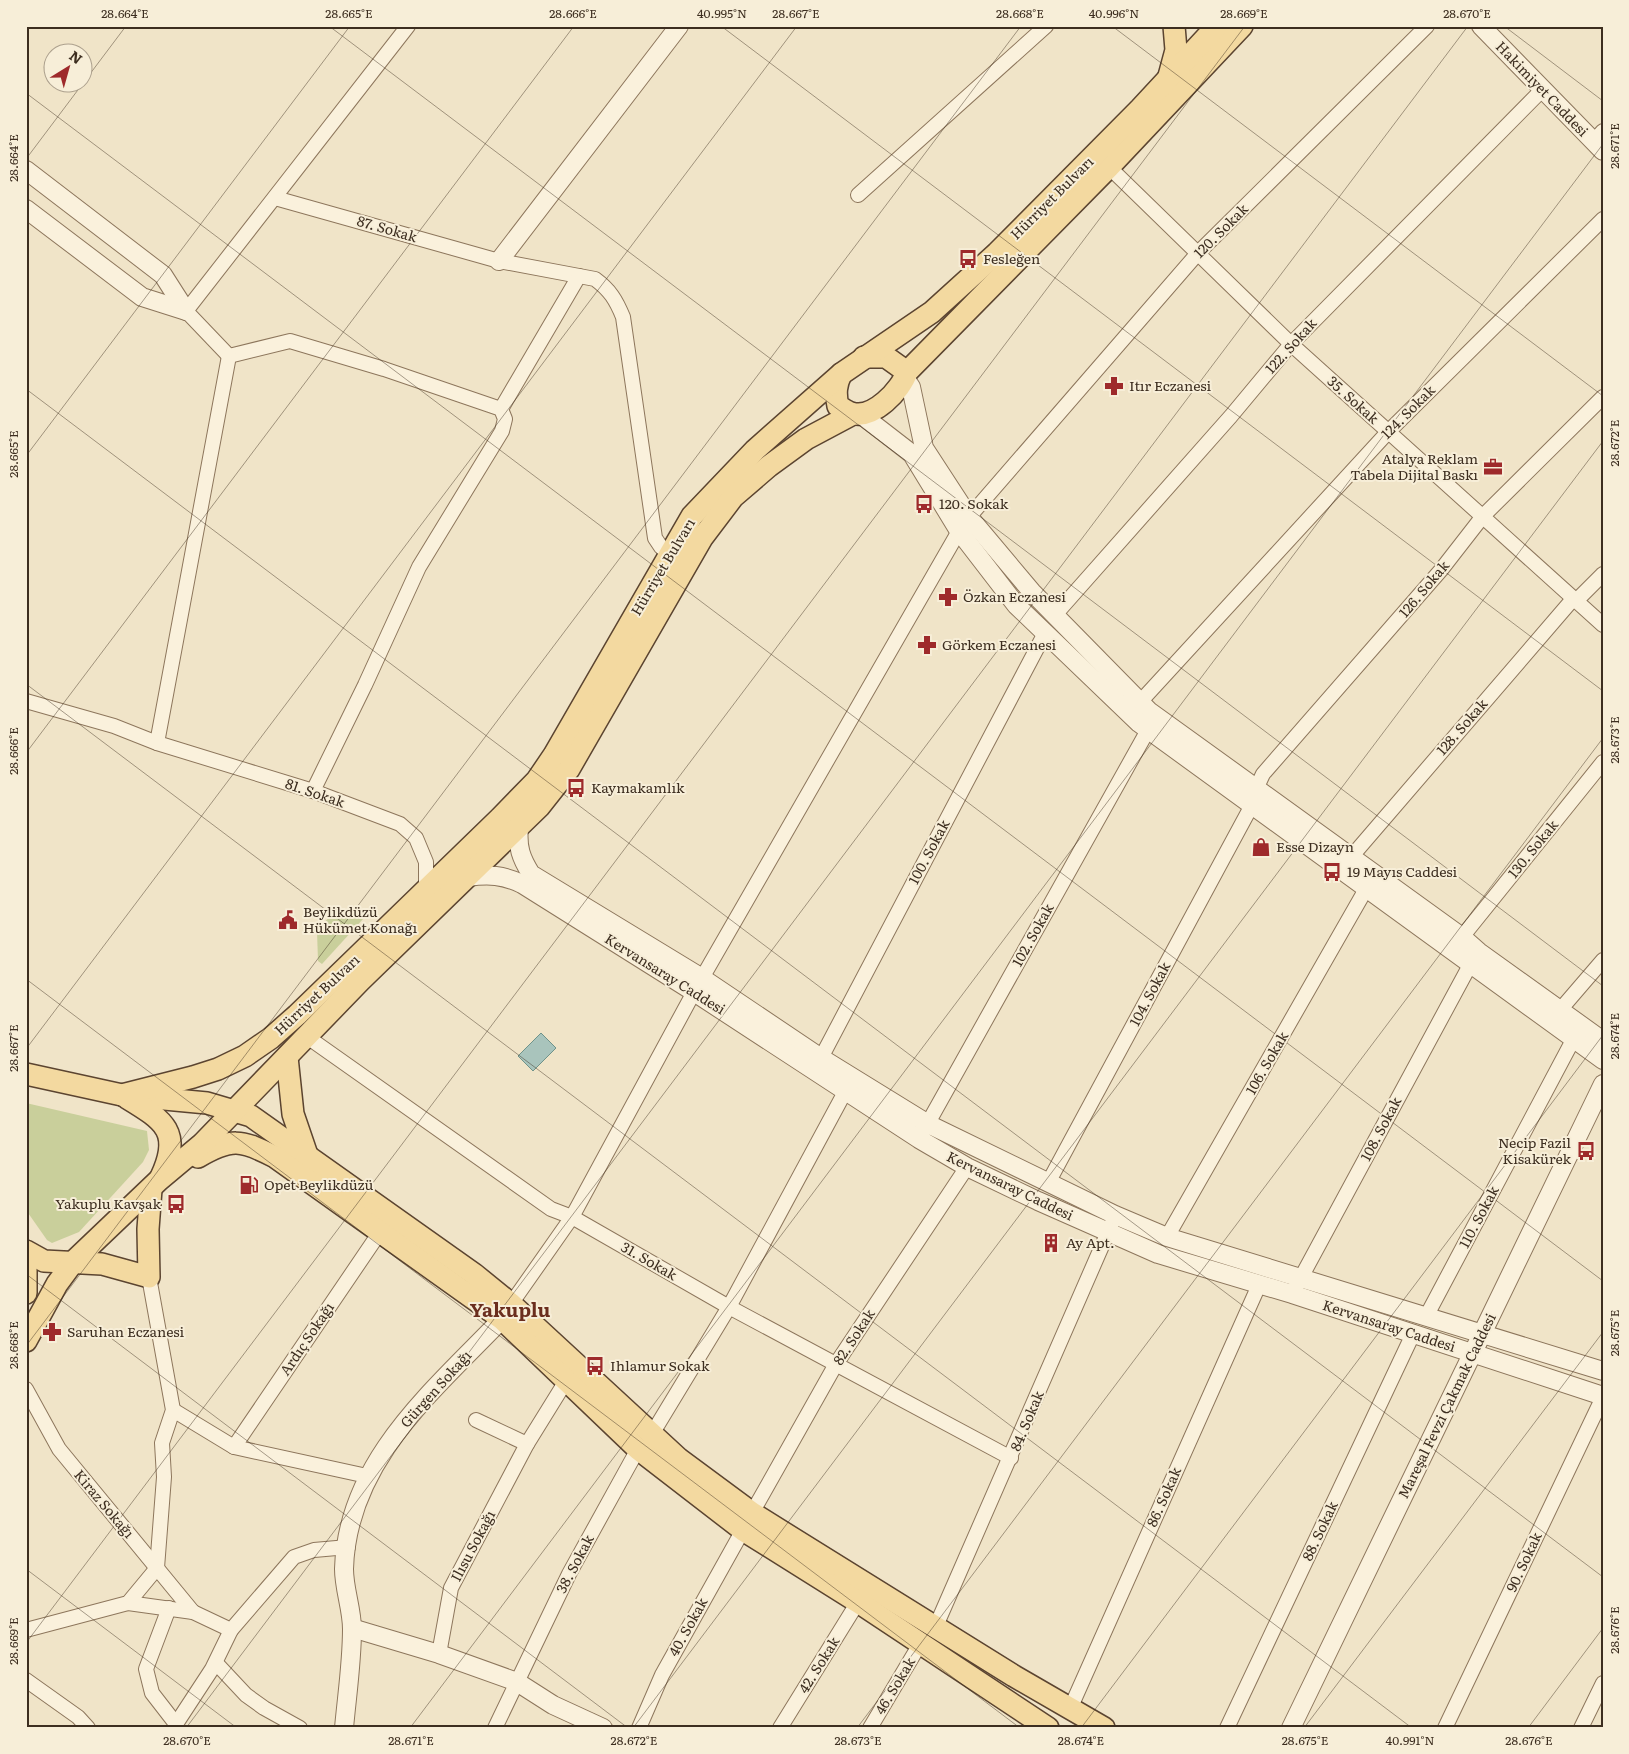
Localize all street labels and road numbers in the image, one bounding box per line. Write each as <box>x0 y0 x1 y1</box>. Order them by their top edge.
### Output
street label: Hakimiyet Caddesi <box>1492 36 1594 141</box>
street label: Hürriyet Bulvarı <box>1005 151 1098 243</box>
street label: 120. Sokak <box>1189 198 1252 262</box>
street label: 87. Sokak <box>355 210 420 246</box>
street label: 122. Sokak <box>1260 313 1321 377</box>
street label: 35. Sokak <box>1324 371 1384 428</box>
street label: 124. Sokak <box>1376 380 1439 443</box>
street label: Hürriyet Bulvarı <box>625 514 699 619</box>
street label: 126. Sokak <box>1393 555 1453 621</box>
street label: 128. Sokak <box>1431 693 1492 759</box>
street label: 81. Sokak <box>283 773 348 812</box>
street label: 100. Sokak <box>903 815 954 887</box>
street label: 130. Sokak <box>1502 815 1562 882</box>
street label: 102. Sokak <box>1007 899 1058 970</box>
street label: Kervansaray Caddesi <box>601 928 730 1019</box>
street label: Hürriyet Bulvarı <box>269 949 364 1039</box>
street label: 104. Sokak <box>1124 958 1175 1029</box>
street label: 106. Sokak <box>1240 1027 1292 1098</box>
street label: 108. Sokak <box>1355 1093 1406 1164</box>
street label: Kervansaray Caddesi <box>944 1146 1077 1225</box>
street label: 110. Sokak <box>1453 1181 1503 1251</box>
street label: 31. Sokak <box>618 1236 682 1284</box>
street label: Kervansaray Caddesi <box>1320 1294 1459 1356</box>
street label: Ardıç Sokağı <box>274 1298 338 1379</box>
street label: 82. Sokak <box>828 1304 879 1368</box>
street label: Mareşal Fevzi Çakmak Caddesi <box>1392 1309 1500 1502</box>
street label: Gürgen Sokağı <box>395 1345 476 1431</box>
street label: 84. Sokak <box>1004 1387 1048 1454</box>
street label: 86. Sokak <box>1141 1463 1185 1530</box>
street label: Kiraz Sokağı <box>70 1465 140 1542</box>
street label: 88. Sokak <box>1297 1497 1342 1564</box>
street label: Ilısu Sokağı <box>445 1506 499 1585</box>
street label: 90. Sokak <box>1501 1528 1546 1595</box>
street label: 38. Sokak <box>550 1530 598 1596</box>
street label: 40. Sokak <box>663 1593 712 1659</box>
street label: 42. Sokak <box>793 1632 844 1697</box>
street label: 46. Sokak <box>869 1653 919 1718</box>

